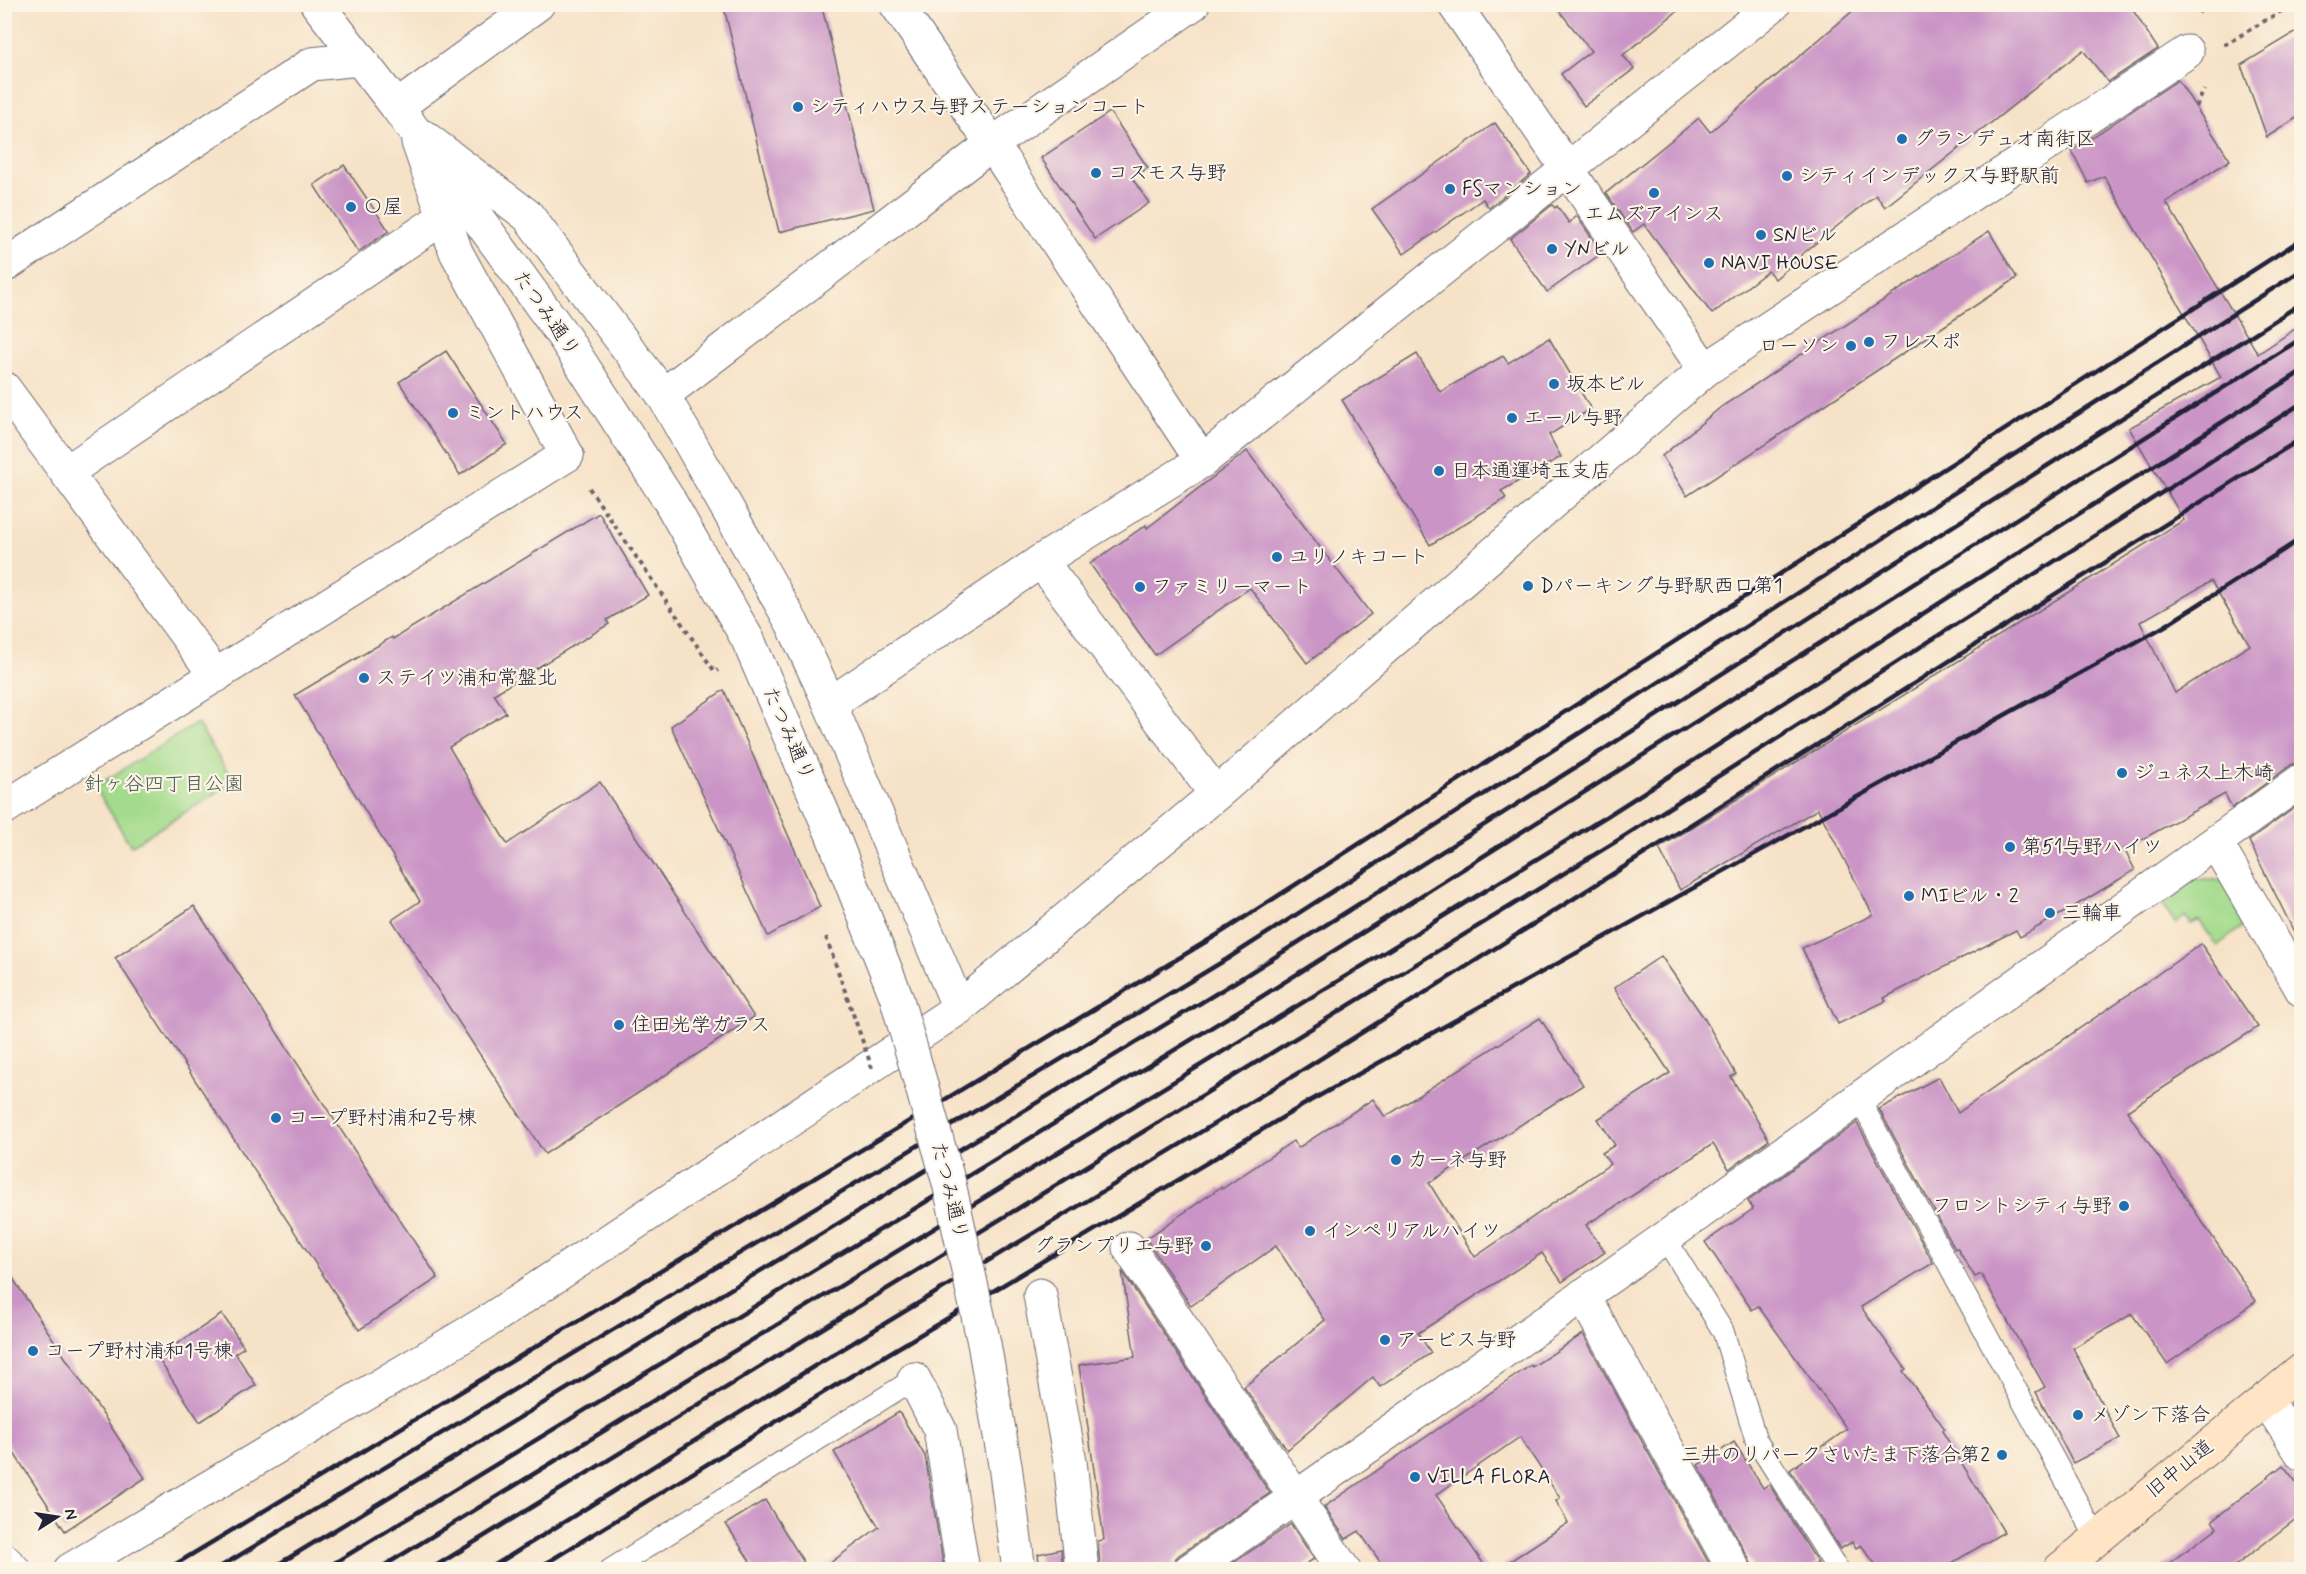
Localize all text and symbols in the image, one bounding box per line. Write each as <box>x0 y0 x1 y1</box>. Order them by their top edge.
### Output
place label: シティハウス与野ステーションコート <box>810 94 1150 121</box>
marker: シティハウス与野ステーションコート <box>791 100 805 114</box>
place label: グランデュオ南街区 <box>1914 126 2095 153</box>
marker: グランデュオ南街区 <box>1895 132 1909 146</box>
place label: コスモス与野 <box>1108 160 1227 187</box>
place label: シティインデックス与野駅前 <box>1799 163 2060 190</box>
marker: コスモス与野 <box>1089 166 1103 180</box>
marker: シティインデックス与野駅前 <box>1780 169 1794 183</box>
place label: FSマンション <box>1462 176 1582 203</box>
marker: FSマンション <box>1443 182 1457 196</box>
marker: エムズアインス <box>1647 186 1661 200</box>
place label: 〇屋 <box>363 194 403 221</box>
marker: 〇屋 <box>344 200 358 214</box>
place label: エムズアインス <box>1585 201 1723 228</box>
place label: SNビル <box>1773 222 1837 249</box>
marker: SNビル <box>1754 228 1768 242</box>
place label: YNビル <box>1564 236 1630 263</box>
marker: YNビル <box>1545 242 1559 256</box>
place label: NAVI HOUSE <box>1721 250 1839 277</box>
marker: NAVI HOUSE <box>1702 256 1716 270</box>
street label: たつみ通り <box>506 265 586 363</box>
place label: フレスポ <box>1881 329 1961 356</box>
place label: ローソン <box>1759 333 1839 360</box>
marker: フレスポ <box>1862 335 1876 349</box>
marker: ローソン <box>1844 339 1858 353</box>
place label: 坂本ビル <box>1566 371 1646 398</box>
marker: 坂本ビル <box>1547 377 1561 391</box>
place label: ミントハウス <box>465 400 584 427</box>
place label: エール与野 <box>1524 405 1623 432</box>
marker: ミントハウス <box>446 406 460 420</box>
marker: エール与野 <box>1505 411 1519 425</box>
place label: 日本通運埼玉支店 <box>1451 458 1611 485</box>
marker: 日本通運埼玉支店 <box>1432 464 1446 478</box>
place label: ユリノキコート <box>1289 544 1429 571</box>
marker: ユリノキコート <box>1270 550 1284 564</box>
place label: Dパーキング与野駅西口第1 <box>1540 573 1783 600</box>
place label: ファミリーマート <box>1152 574 1312 601</box>
marker: Dパーキング与野駅西口第1 <box>1521 579 1535 593</box>
marker: ファミリーマート <box>1133 580 1147 594</box>
place label: ステイツ浦和常盤北 <box>376 665 557 692</box>
marker: ステイツ浦和常盤北 <box>357 671 371 685</box>
street label: たつみ通り <box>755 683 821 785</box>
place label: ジュネス上木崎 <box>2134 760 2274 787</box>
marker: ジュネス上木崎 <box>2115 766 2129 780</box>
park label: 針ヶ谷四丁目公園 <box>84 771 244 798</box>
place label: 第51与野ハイツ <box>2022 834 2163 861</box>
marker: 第51与野ハイツ <box>2003 840 2017 854</box>
place label: MIビル・2 <box>1921 883 2019 910</box>
marker: MIビル・2 <box>1902 889 1916 903</box>
place label: 三輪車 <box>2062 900 2122 927</box>
marker: 三輪車 <box>2043 906 2057 920</box>
place label: 住田光学ガラス <box>631 1012 770 1039</box>
marker: 住田光学ガラス <box>612 1018 626 1032</box>
place label: コープ野村浦和2号棟 <box>288 1105 477 1132</box>
marker: コープ野村浦和2号棟 <box>269 1111 283 1125</box>
street label: たつみ通り <box>924 1139 974 1243</box>
place label: カーネ与野 <box>1408 1147 1507 1174</box>
marker: カーネ与野 <box>1389 1153 1403 1167</box>
place label: フロントシティ与野 <box>1932 1193 2112 1220</box>
marker: フロントシティ与野 <box>2117 1199 2131 1213</box>
place label: インペリアルハイツ <box>1322 1218 1501 1245</box>
marker: インペリアルハイツ <box>1303 1224 1317 1238</box>
place label: グランプリエ与野 <box>1034 1233 1194 1260</box>
marker: グランプリエ与野 <box>1199 1239 1213 1253</box>
place label: アービス与野 <box>1397 1327 1516 1354</box>
marker: アービス与野 <box>1378 1333 1392 1347</box>
place label: コープ野村浦和1号棟 <box>45 1338 233 1365</box>
marker: コープ野村浦和1号棟 <box>26 1344 40 1358</box>
place label: メゾン下落合 <box>2090 1402 2210 1429</box>
marker: メゾン下落合 <box>2071 1408 2085 1422</box>
street label: 旧中山道 <box>2140 1433 2220 1505</box>
place label: 三井のリパークさいたま下落合第2 <box>1681 1442 1990 1469</box>
marker: 三井のリパークさいたま下落合第2 <box>1995 1448 2009 1462</box>
place label: VILLA FLORA <box>1427 1464 1551 1491</box>
marker: VILLA FLORA <box>1408 1470 1422 1484</box>
north arrow <box>27 1487 87 1547</box>
text: N <box>59 1507 82 1522</box>

